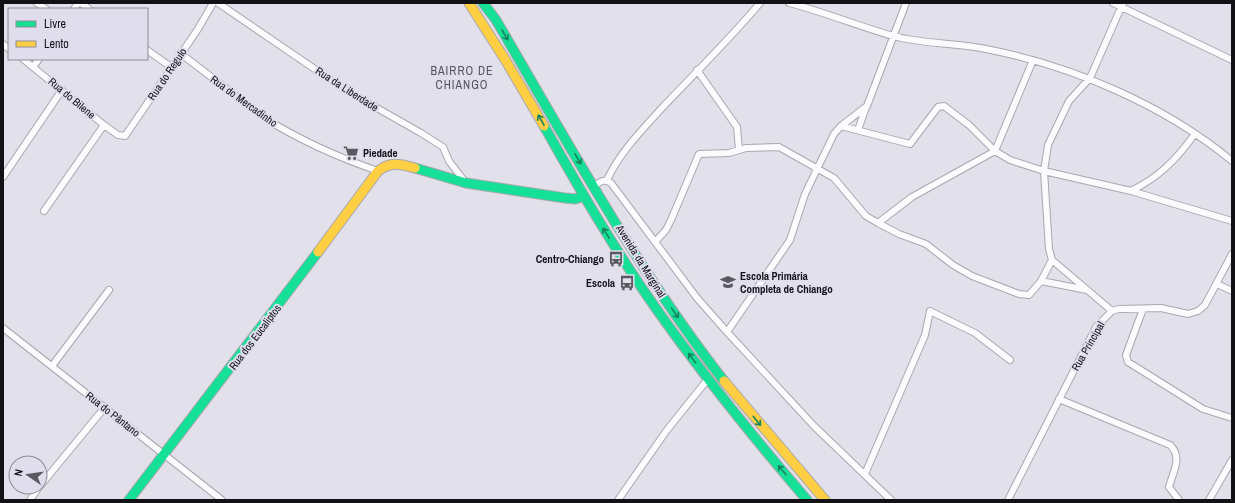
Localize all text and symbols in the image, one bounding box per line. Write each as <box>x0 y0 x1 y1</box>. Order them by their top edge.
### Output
legend <box>8 8 148 60</box>
text: Livre <box>44 16 66 32</box>
one-way arrow <box>502 29 510 41</box>
text: Lento <box>44 36 69 52</box>
street label: Rua do Regulo <box>144 45 190 103</box>
street label: Rua da Liberdade <box>313 63 381 115</box>
district label: BAIRRO DE CHIANGO <box>430 63 494 93</box>
street label: Rua do Mercadinho <box>208 72 280 130</box>
street label: Rua do Bilene <box>46 74 98 122</box>
one-way arrow <box>537 114 545 126</box>
supermarket icon: Piedade <box>342 144 360 162</box>
place label: Piedade <box>363 146 398 160</box>
one-way arrow <box>575 153 583 165</box>
street label: Avenida da Marginal <box>613 221 669 300</box>
one-way arrow <box>601 227 609 239</box>
bus stop icon: Centro-Chiango <box>607 250 625 268</box>
place label: Centro-Chiango <box>536 252 604 266</box>
place label: Escola Primária Completa de Chiango <box>740 269 833 296</box>
school or university icon: Escola Primária Completa de Chiango <box>719 273 737 291</box>
bus stop icon: Escola <box>618 274 636 292</box>
place label: Escola <box>586 276 615 290</box>
street label: Rua dos Eucaliptos <box>226 301 284 372</box>
one-way arrow <box>670 308 679 319</box>
street label: Rua Principal <box>1068 319 1108 373</box>
one-way arrow <box>688 352 696 363</box>
street label: Rua do Pântano <box>83 388 143 440</box>
one-way arrow <box>753 416 762 426</box>
north arrow <box>8 455 48 495</box>
one-way arrow <box>778 465 787 475</box>
text: N <box>11 468 26 477</box>

